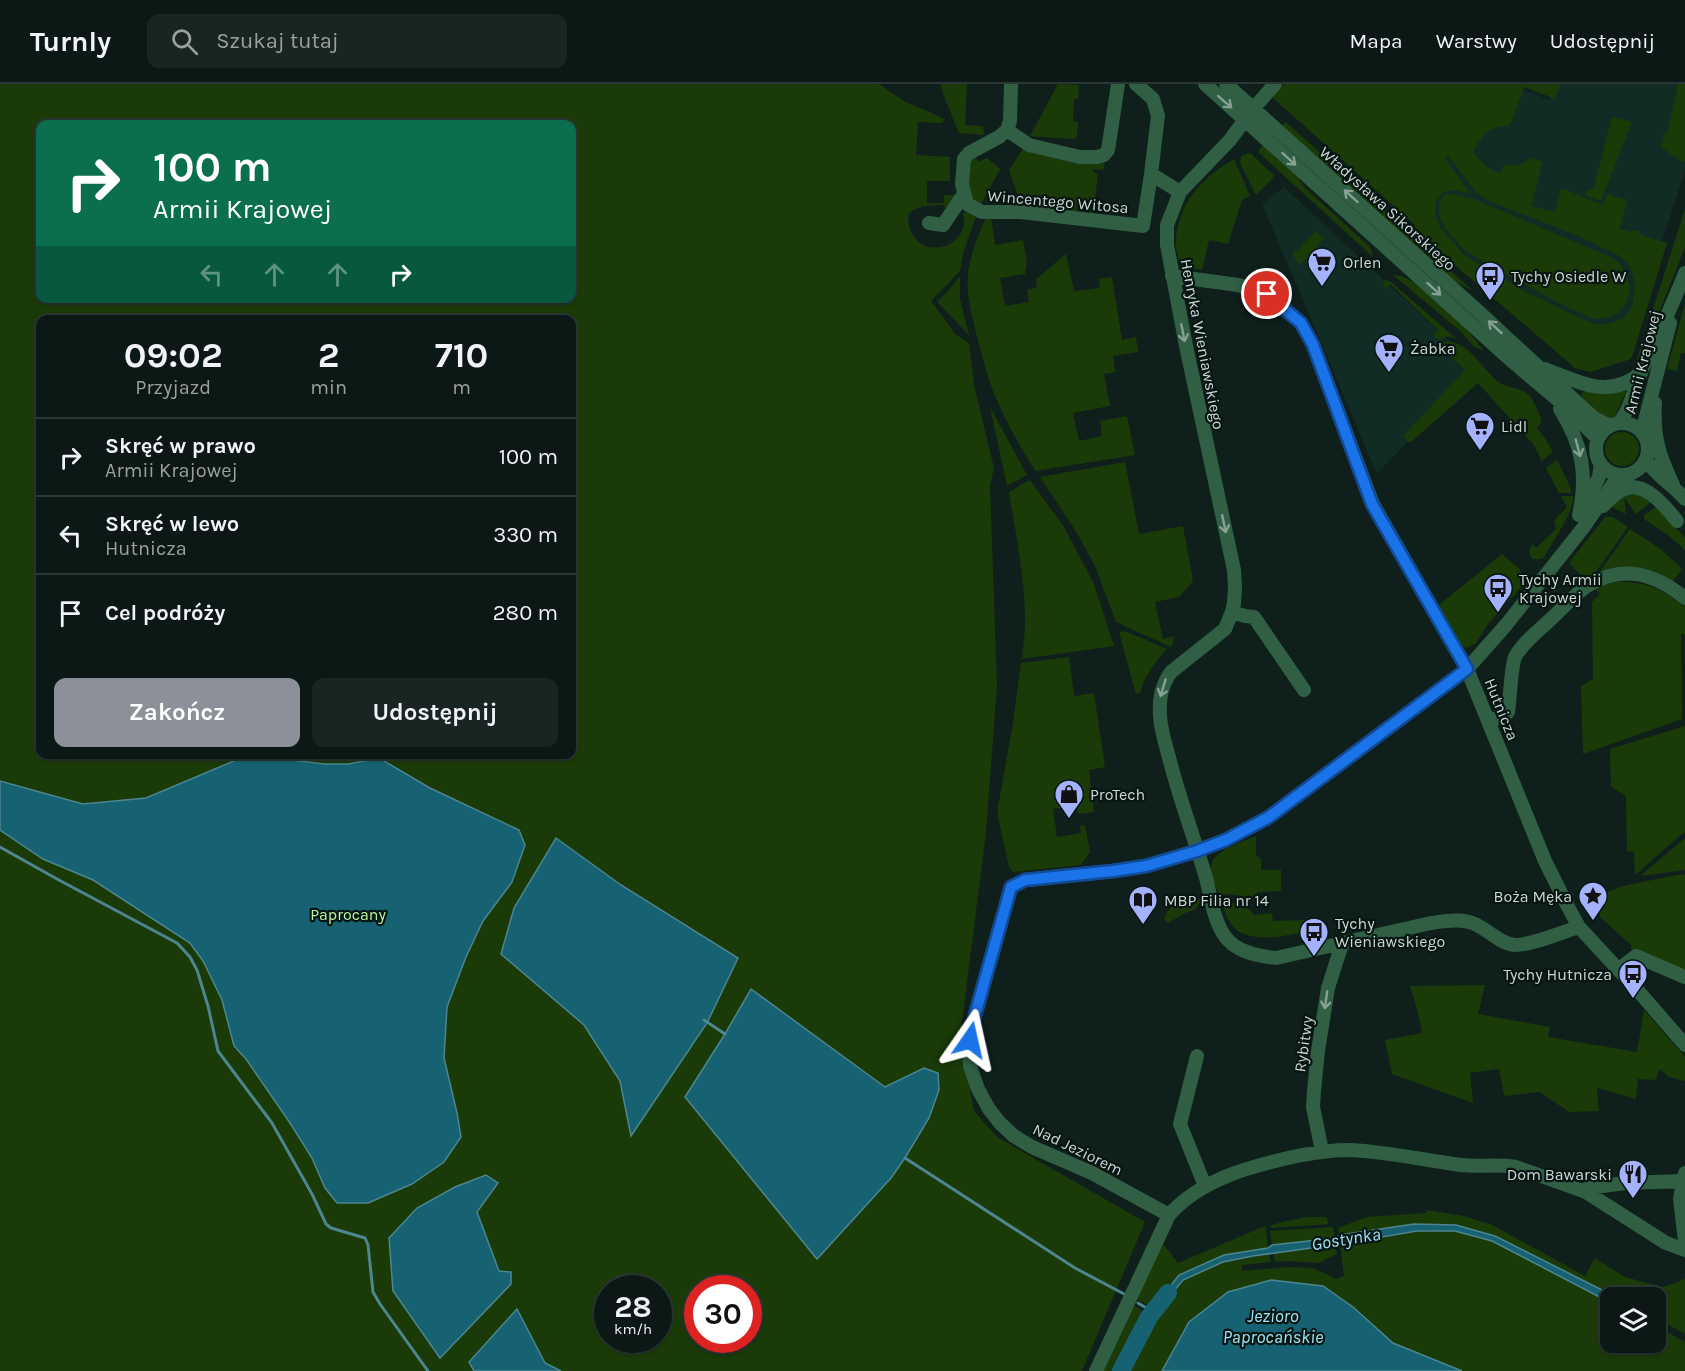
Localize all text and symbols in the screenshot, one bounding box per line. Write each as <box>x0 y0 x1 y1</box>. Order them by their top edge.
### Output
search box <box>147 14 567 68</box>
text: Turnly <box>30 25 111 58</box>
icon: search <box>168 25 201 58</box>
text: Szukaj tutaj <box>216 28 339 54</box>
text: Mapa <box>1349 29 1403 53</box>
text: Warstwy <box>1436 29 1517 53</box>
text: Udostępnij <box>1550 29 1655 53</box>
one-way arrow <box>1217 95 1232 109</box>
text: 100 m <box>153 142 272 192</box>
street label: Władysława Sikorskiego <box>1316 142 1460 275</box>
icon: right <box>54 144 132 222</box>
one-way arrow <box>1281 152 1296 166</box>
street label: Wincentego Witosa <box>987 186 1129 217</box>
one-way arrow <box>1344 189 1359 203</box>
text: Armii Krajowej <box>153 193 332 225</box>
supermarket icon: Orlen <box>1306 246 1338 288</box>
place label: Orlen <box>1343 253 1381 272</box>
street label: Henryka Wieniawskiego <box>1177 257 1228 431</box>
icon: left <box>195 258 228 291</box>
icon: ahead <box>258 258 291 291</box>
icon: ahead <box>321 258 354 291</box>
icon: right <box>384 258 417 291</box>
bus stop icon: Tychy Osiedle W <box>1474 260 1506 302</box>
place label: Tychy Osiedle W <box>1511 267 1627 286</box>
pin <box>1241 268 1292 319</box>
icon: arrive <box>1250 277 1283 310</box>
one-way arrow <box>1426 282 1441 296</box>
street label: Armii Krajowej <box>1620 308 1665 416</box>
one-way arrow <box>1488 320 1503 334</box>
one-way arrow <box>1178 323 1189 343</box>
supermarket icon: Żabka <box>1373 332 1405 374</box>
text: 09:02 <box>124 334 223 376</box>
text: 2 <box>318 334 340 376</box>
text: 710 <box>435 334 488 376</box>
place label: Żabka <box>1410 339 1456 358</box>
text: Przyjazd <box>135 376 211 399</box>
text: min <box>310 376 347 399</box>
text: m <box>452 376 471 399</box>
supermarket icon: Lidl <box>1464 410 1496 452</box>
place label: Lidl <box>1501 417 1527 436</box>
text: Skręć w prawo <box>105 433 256 459</box>
one-way arrow <box>1573 439 1584 458</box>
icon: right <box>54 441 87 474</box>
text: 100 m <box>499 444 558 470</box>
text: Armii Krajowej <box>105 459 238 482</box>
text: Skręć w lewo <box>105 511 239 537</box>
one-way arrow <box>1218 514 1230 533</box>
icon: left <box>54 519 87 552</box>
text: 330 m <box>493 522 558 548</box>
text: Hutnicza <box>105 537 187 560</box>
place label: Tychy Armii Krajowej <box>1519 570 1602 607</box>
bus stop icon: Tychy Armii Krajowej <box>1482 572 1514 614</box>
icon: arrive <box>54 597 87 630</box>
text: Cel podróży <box>105 600 225 626</box>
text: 280 m <box>493 600 558 626</box>
street label: Hutnicza <box>1480 675 1523 743</box>
button: Zakończ <box>54 678 300 747</box>
button: Udostępnij <box>312 678 558 747</box>
one-way arrow <box>1157 678 1168 697</box>
shop icon: ProTech <box>1053 778 1085 820</box>
place label: ProTech <box>1090 785 1145 804</box>
place icon: Boża Męka <box>1577 880 1609 922</box>
library icon: MBP Filia nr 14 <box>1127 884 1159 926</box>
place label: Boża Męka <box>1494 887 1572 906</box>
place label: MBP Filia nr 14 <box>1164 891 1269 910</box>
park label: Paprocany <box>310 905 386 924</box>
place label: Tychy Wieniawskiego <box>1335 914 1445 951</box>
bus stop icon: Tychy Wieniawskiego <box>1298 916 1330 958</box>
bus stop icon: Tychy Hutnicza <box>1617 958 1649 1000</box>
place label: Tychy Hutnicza <box>1503 965 1612 984</box>
one-way arrow <box>1321 989 1332 1009</box>
position arrow <box>938 1008 1002 1072</box>
street label: Rybitwy <box>1290 1014 1317 1073</box>
street label: Nad Jeziorem <box>1030 1119 1126 1179</box>
restaurant icon: Dom Bawarski <box>1617 1158 1649 1200</box>
place label: Dom Bawarski <box>1507 1165 1612 1184</box>
water label: Gostynka <box>1310 1223 1382 1255</box>
speed limit sign: 30 <box>684 1275 762 1353</box>
map controls <box>1600 1287 1666 1353</box>
button: layers <box>1600 1287 1666 1353</box>
text: 28 <box>614 1289 652 1325</box>
water label: Jezioro Paprocańskie <box>1223 1305 1323 1348</box>
text: km/h <box>614 1320 652 1338</box>

